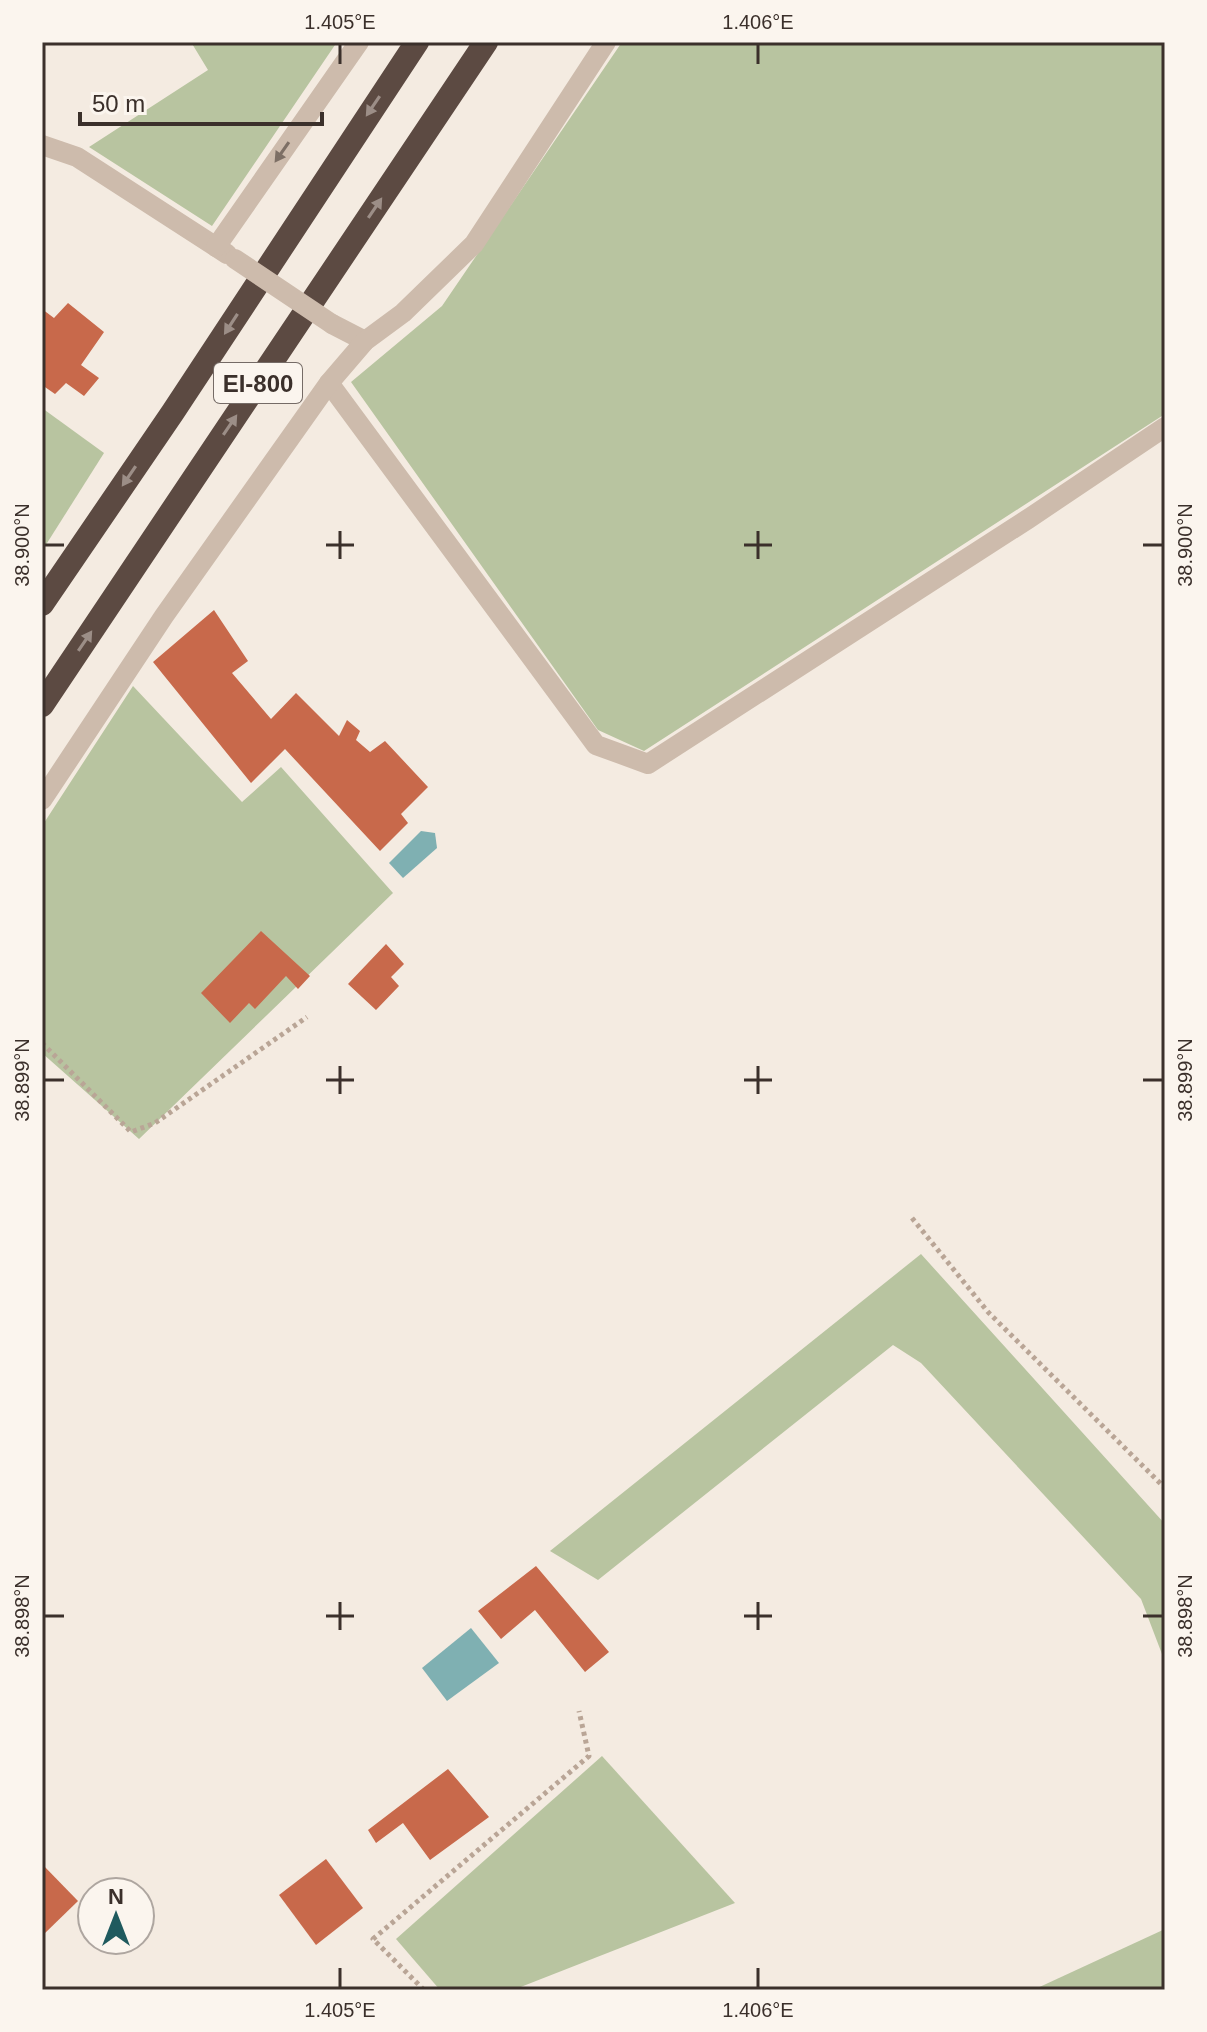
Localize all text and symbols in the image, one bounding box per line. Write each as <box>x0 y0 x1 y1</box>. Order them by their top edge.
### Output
text: 1.405°E <box>304 11 376 33</box>
text: 1.406°E <box>722 11 794 33</box>
scale bar <box>80 76 322 126</box>
text: 50 m <box>92 90 145 117</box>
one-way arrow <box>366 96 381 117</box>
one-way arrow <box>275 141 290 162</box>
one-way arrow <box>367 198 382 219</box>
one-way arrow <box>224 313 238 335</box>
road number: EI-800 <box>214 363 302 403</box>
one-way arrow <box>222 414 237 435</box>
one-way arrow <box>122 466 137 487</box>
text: 38.900°N <box>11 503 33 587</box>
text: 38.900°N <box>1174 503 1196 587</box>
one-way arrow <box>78 630 93 651</box>
text: 38.899°N <box>11 1038 33 1122</box>
text: 38.899°N <box>1174 1038 1196 1122</box>
text: 38.898°N <box>11 1574 33 1658</box>
text: 38.898°N <box>1174 1574 1196 1658</box>
north arrow <box>76 1876 156 1956</box>
text: N <box>108 1884 124 1909</box>
text: 1.405°E <box>304 1999 376 2021</box>
text: 1.406°E <box>722 1999 794 2021</box>

